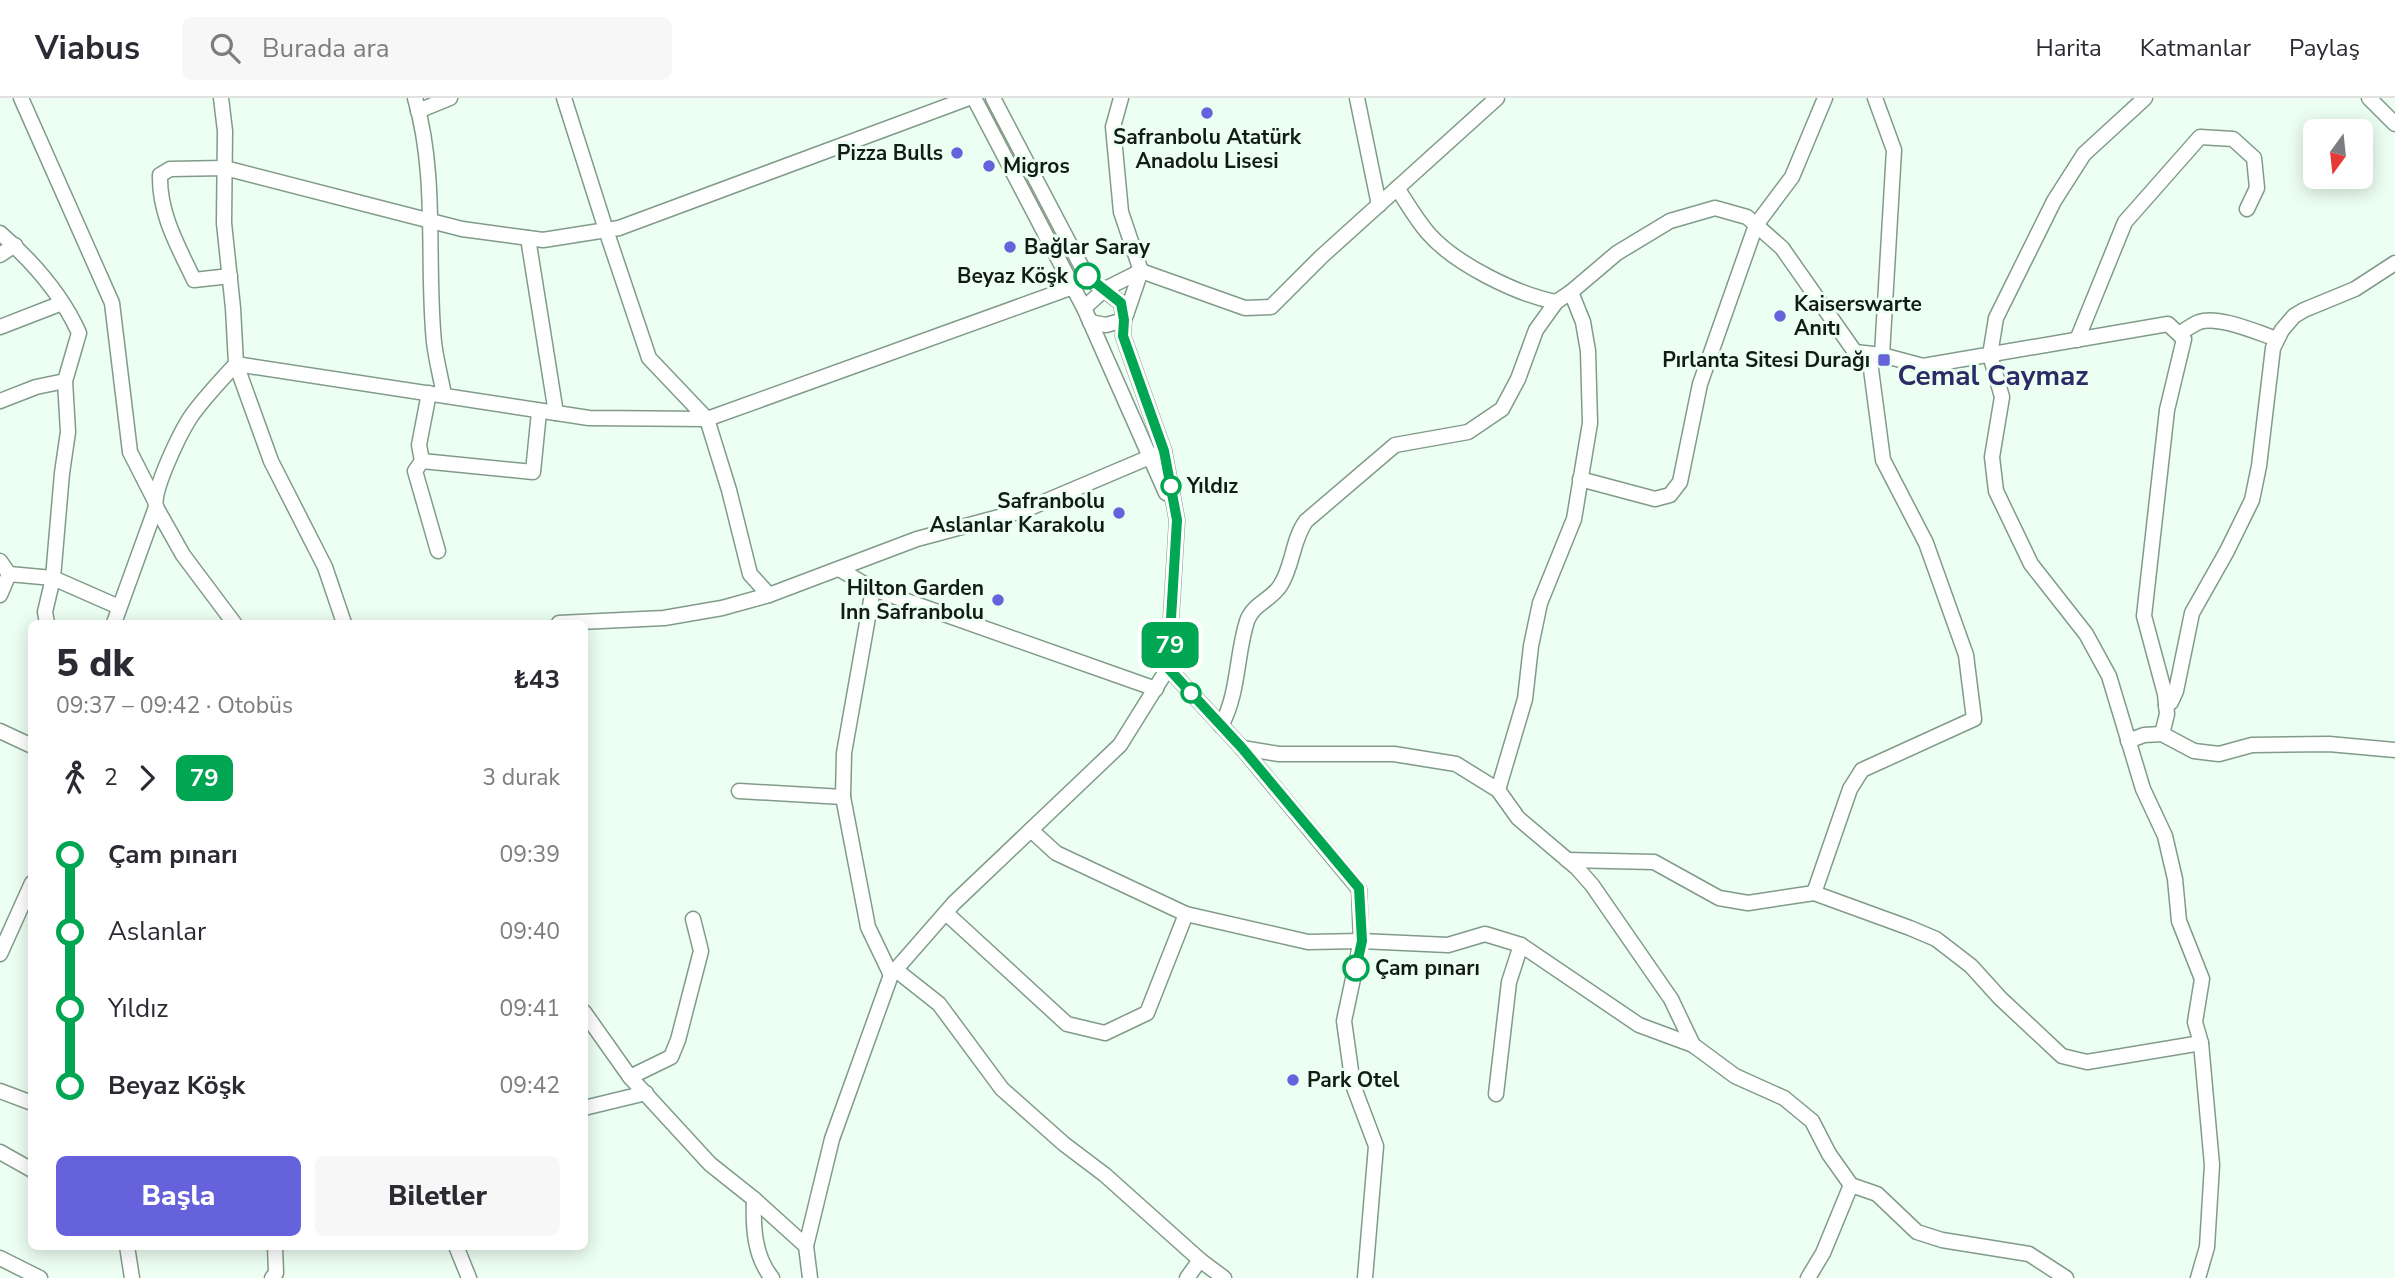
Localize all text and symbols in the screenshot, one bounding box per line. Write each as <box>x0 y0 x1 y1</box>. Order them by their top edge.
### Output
search box <box>182 17 672 80</box>
text: Viabus <box>35 26 140 71</box>
icon: search <box>206 29 244 67</box>
text: Burada ara <box>262 31 390 66</box>
text: Harita <box>2035 32 2102 64</box>
text: Katmanlar <box>2140 32 2251 64</box>
text: Paylaş <box>2289 32 2360 64</box>
marker: Safranbolu Atatürk Anadolu Lisesi <box>1199 105 1215 121</box>
north arrow <box>2303 119 2373 189</box>
map controls <box>2303 119 2373 189</box>
place label: Safranbolu Atatürk Anadolu Lisesi <box>1113 123 1302 175</box>
place label: Pizza Bulls <box>837 139 943 167</box>
marker: Pizza Bulls <box>949 145 965 161</box>
place label: Migros <box>1003 152 1070 180</box>
marker: Migros <box>981 158 997 174</box>
place label: Bağlar Saray <box>1024 233 1151 261</box>
marker: Bağlar Saray <box>1002 239 1018 255</box>
place label: Beyaz Köşk <box>957 262 1069 290</box>
marker: Beyaz Köşk <box>1074 263 1100 289</box>
place label: Kaiserswarte Anıtı <box>1794 290 1922 342</box>
marker: Kaiserswarte Anıtı <box>1772 308 1788 324</box>
place label: Pırlanta Sitesi Durağı <box>1662 346 1870 374</box>
marker: Pırlanta Sitesi Durağı <box>1876 352 1892 368</box>
district label: Cemal Caymaz <box>1897 357 2089 395</box>
place label: Yıldız <box>1186 472 1238 500</box>
marker: Yıldız <box>1161 476 1181 496</box>
place label: Safranbolu Aslanlar Karakolu <box>930 487 1105 539</box>
marker: Safranbolu Aslanlar Karakolu <box>1111 505 1127 521</box>
place label: Hilton Garden Inn Safranbolu <box>840 574 984 626</box>
marker: Hilton Garden Inn Safranbolu <box>990 592 1006 608</box>
line badge: 79 <box>1138 622 1202 668</box>
text: 79 <box>1156 629 1184 661</box>
text: 5 dk <box>56 638 134 689</box>
text: ₺43 <box>513 662 560 697</box>
unlabelled marker <box>1181 683 1201 703</box>
text: 09:37 – 09:42 · Otobüs <box>56 690 293 721</box>
icon: walk <box>56 759 94 797</box>
icon: forward <box>128 759 166 797</box>
text: 2 <box>104 762 118 793</box>
text: 79 <box>190 762 219 794</box>
text: 3 durak <box>482 762 560 793</box>
text: Çam pınarı <box>108 837 238 872</box>
text: 09:39 <box>500 839 560 870</box>
text: Aslanlar <box>108 914 206 949</box>
text: 09:40 <box>500 916 560 947</box>
place label: Çam pınarı <box>1375 954 1480 982</box>
marker: Çam pınarı <box>1343 955 1369 981</box>
text: Yıldız <box>108 991 168 1026</box>
text: 09:41 <box>500 993 560 1024</box>
place label: Park Otel <box>1307 1066 1400 1094</box>
text: Beyaz Köşk <box>108 1068 245 1103</box>
text: 09:42 <box>500 1070 560 1101</box>
marker: Park Otel <box>1285 1072 1301 1088</box>
button: Başla <box>56 1156 301 1236</box>
button: Biletler <box>315 1156 560 1236</box>

